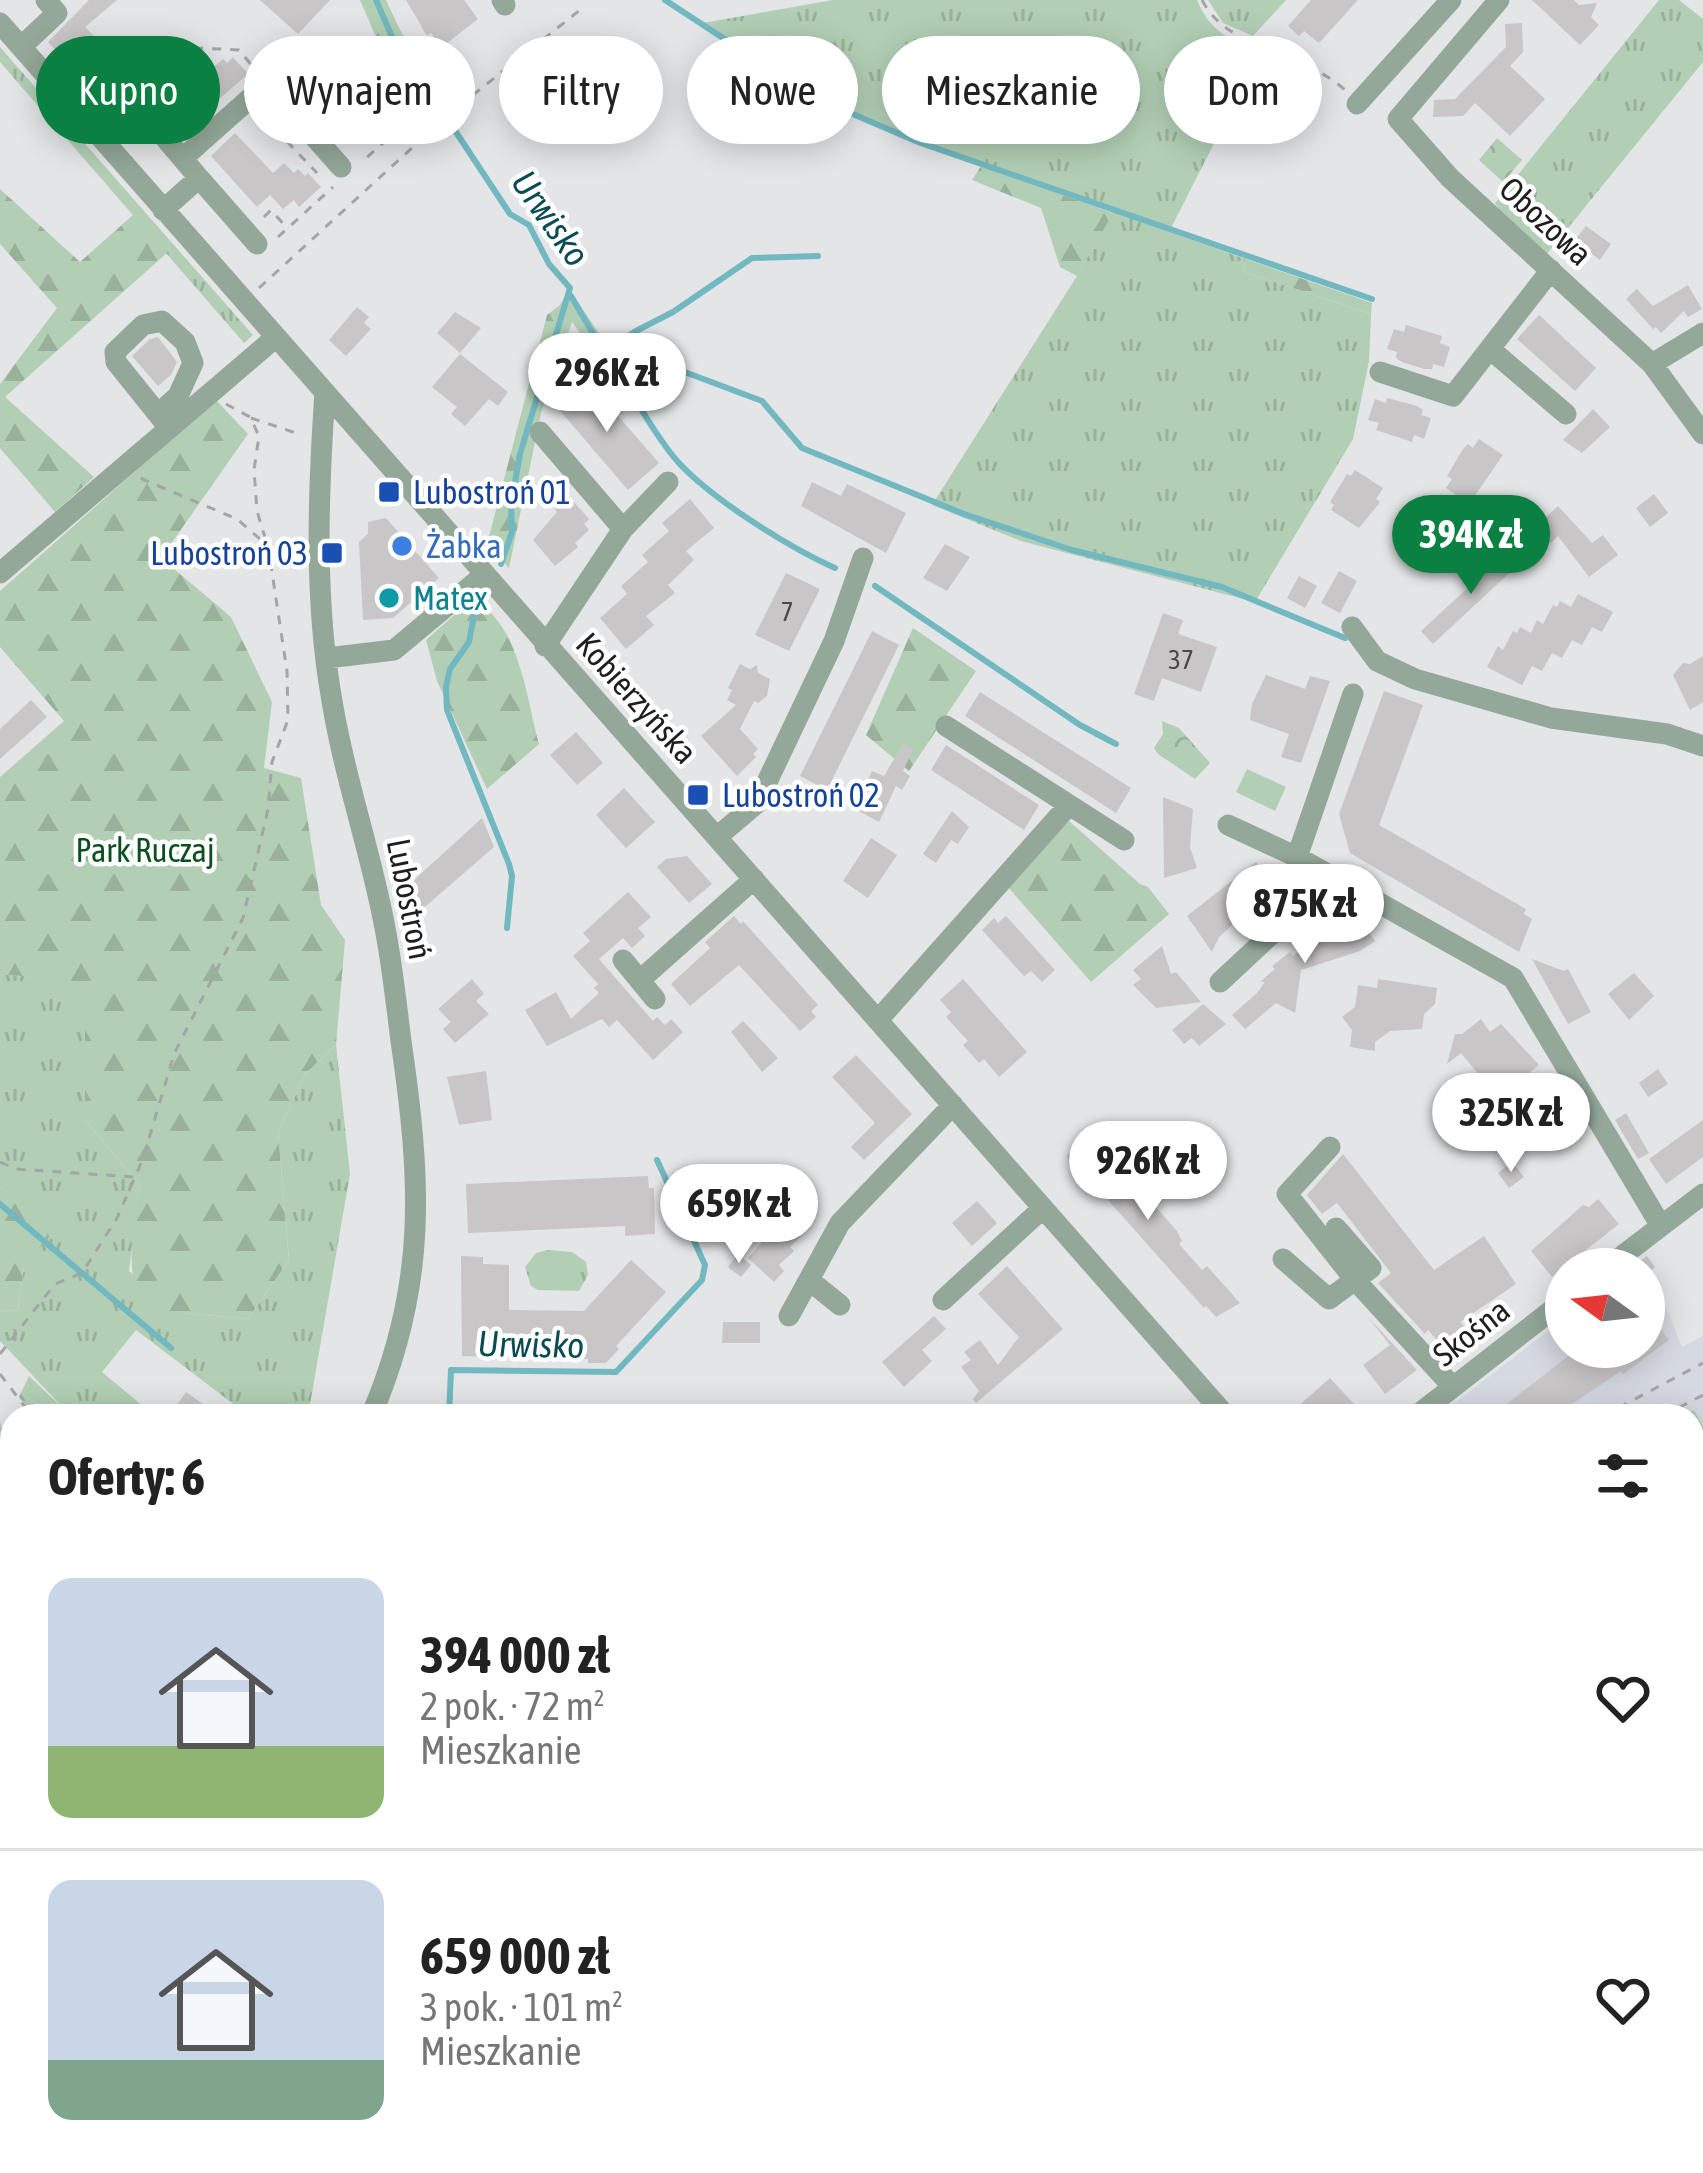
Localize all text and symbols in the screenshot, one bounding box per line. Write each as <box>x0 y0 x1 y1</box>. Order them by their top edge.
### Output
chip: Kupno <box>36 36 220 144</box>
chip: Wynajem <box>244 36 475 144</box>
chip: Filtry <box>499 36 663 144</box>
chip: Nowe <box>687 36 858 144</box>
chip: Mieszkanie <box>882 36 1140 144</box>
chip: Dom <box>1164 36 1322 144</box>
water label: Urwisko <box>503 162 599 274</box>
street label: Obozowa <box>1492 169 1600 273</box>
pin: 296K zł <box>496 333 718 435</box>
text: 296K zł <box>555 350 659 394</box>
place label: Lubostroń 01 <box>413 473 571 511</box>
marker: Lubostroń 01 <box>376 479 402 505</box>
pin: 394K zł <box>1360 495 1582 597</box>
text: 394K zł <box>1419 512 1523 556</box>
place label: Żabka <box>426 527 502 565</box>
marker: Żabka <box>389 533 415 559</box>
place label: Lubostroń 03 <box>150 534 308 572</box>
marker: Lubostroń 03 <box>319 540 345 566</box>
place label: Matex <box>413 579 488 617</box>
marker: Matex <box>376 585 402 611</box>
house number: 7 <box>781 596 793 627</box>
street label: Kobierzyńska <box>569 625 705 771</box>
house number: 37 <box>1168 644 1194 675</box>
place label: Lubostroń 02 <box>722 776 880 814</box>
marker: Lubostroń 02 <box>685 782 711 808</box>
park label: Park Ruczaj <box>75 831 215 869</box>
street label: Lubostroń <box>380 835 440 963</box>
pin: 875K zł <box>1194 864 1416 966</box>
text: 875K zł <box>1253 881 1357 925</box>
pin: 325K zł <box>1400 1073 1622 1175</box>
text: 325K zł <box>1459 1090 1563 1134</box>
pin: 926K zł <box>1037 1121 1259 1223</box>
text: 926K zł <box>1096 1138 1200 1182</box>
pin: 659K zł <box>628 1164 850 1266</box>
text: 659K zł <box>687 1181 791 1225</box>
north arrow <box>1545 1248 1665 1368</box>
map controls <box>1545 1248 1665 1368</box>
street label: Skośna <box>1425 1290 1517 1374</box>
water label: Urwisko <box>477 1322 585 1366</box>
icon: filters <box>1590 1443 1656 1509</box>
text: Oferty: 6 <box>48 1447 205 1506</box>
text: 394 000 zł <box>420 1625 610 1684</box>
icon: home <box>144 1626 288 1770</box>
icon: heart <box>1590 1665 1656 1731</box>
text: 2 pok. · 72 m² <box>420 1684 605 1728</box>
text: Mieszkanie <box>420 1728 582 1772</box>
text: 659 000 zł <box>420 1926 610 1985</box>
icon: home <box>144 1928 288 2072</box>
icon: heart <box>1590 1967 1656 2033</box>
text: 3 pok. · 101 m² <box>420 1985 623 2029</box>
text: Mieszkanie <box>420 2029 582 2073</box>

